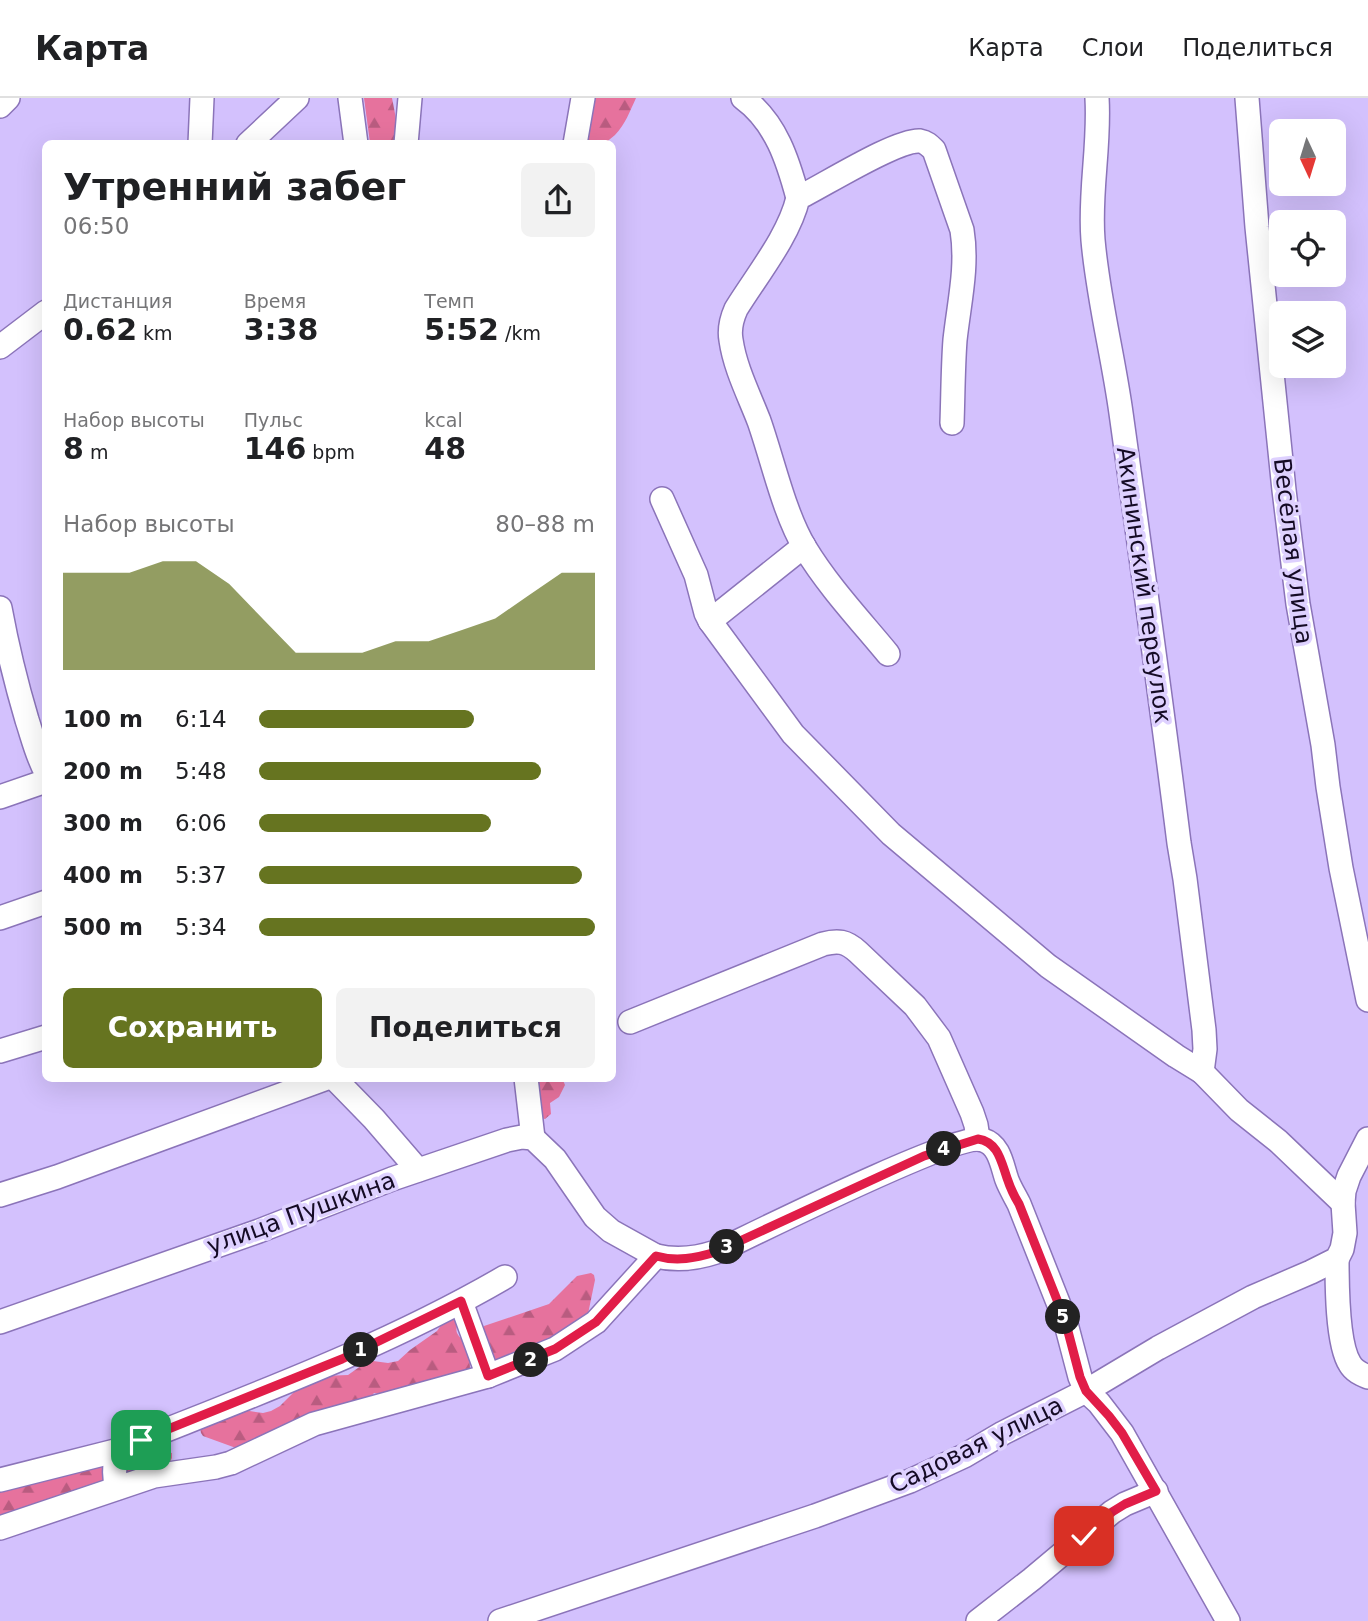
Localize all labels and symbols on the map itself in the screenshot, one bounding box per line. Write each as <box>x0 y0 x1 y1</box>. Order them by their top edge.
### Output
north arrow <box>1269 119 1346 196</box>
street label: Акининский переулок <box>1111 445 1177 725</box>
street label: Весёлая улица <box>1268 456 1318 646</box>
pin: 4 <box>926 1132 962 1166</box>
street label: улица Пушкина <box>203 1166 399 1260</box>
pin: 3 <box>710 1230 744 1264</box>
pin: 5 <box>1046 1300 1080 1334</box>
pin: 1 <box>344 1332 378 1368</box>
pin: 2 <box>514 1342 548 1378</box>
street label: Садовая улица <box>885 1391 1067 1499</box>
pin <box>111 1410 171 1470</box>
pin <box>1054 1506 1114 1566</box>

